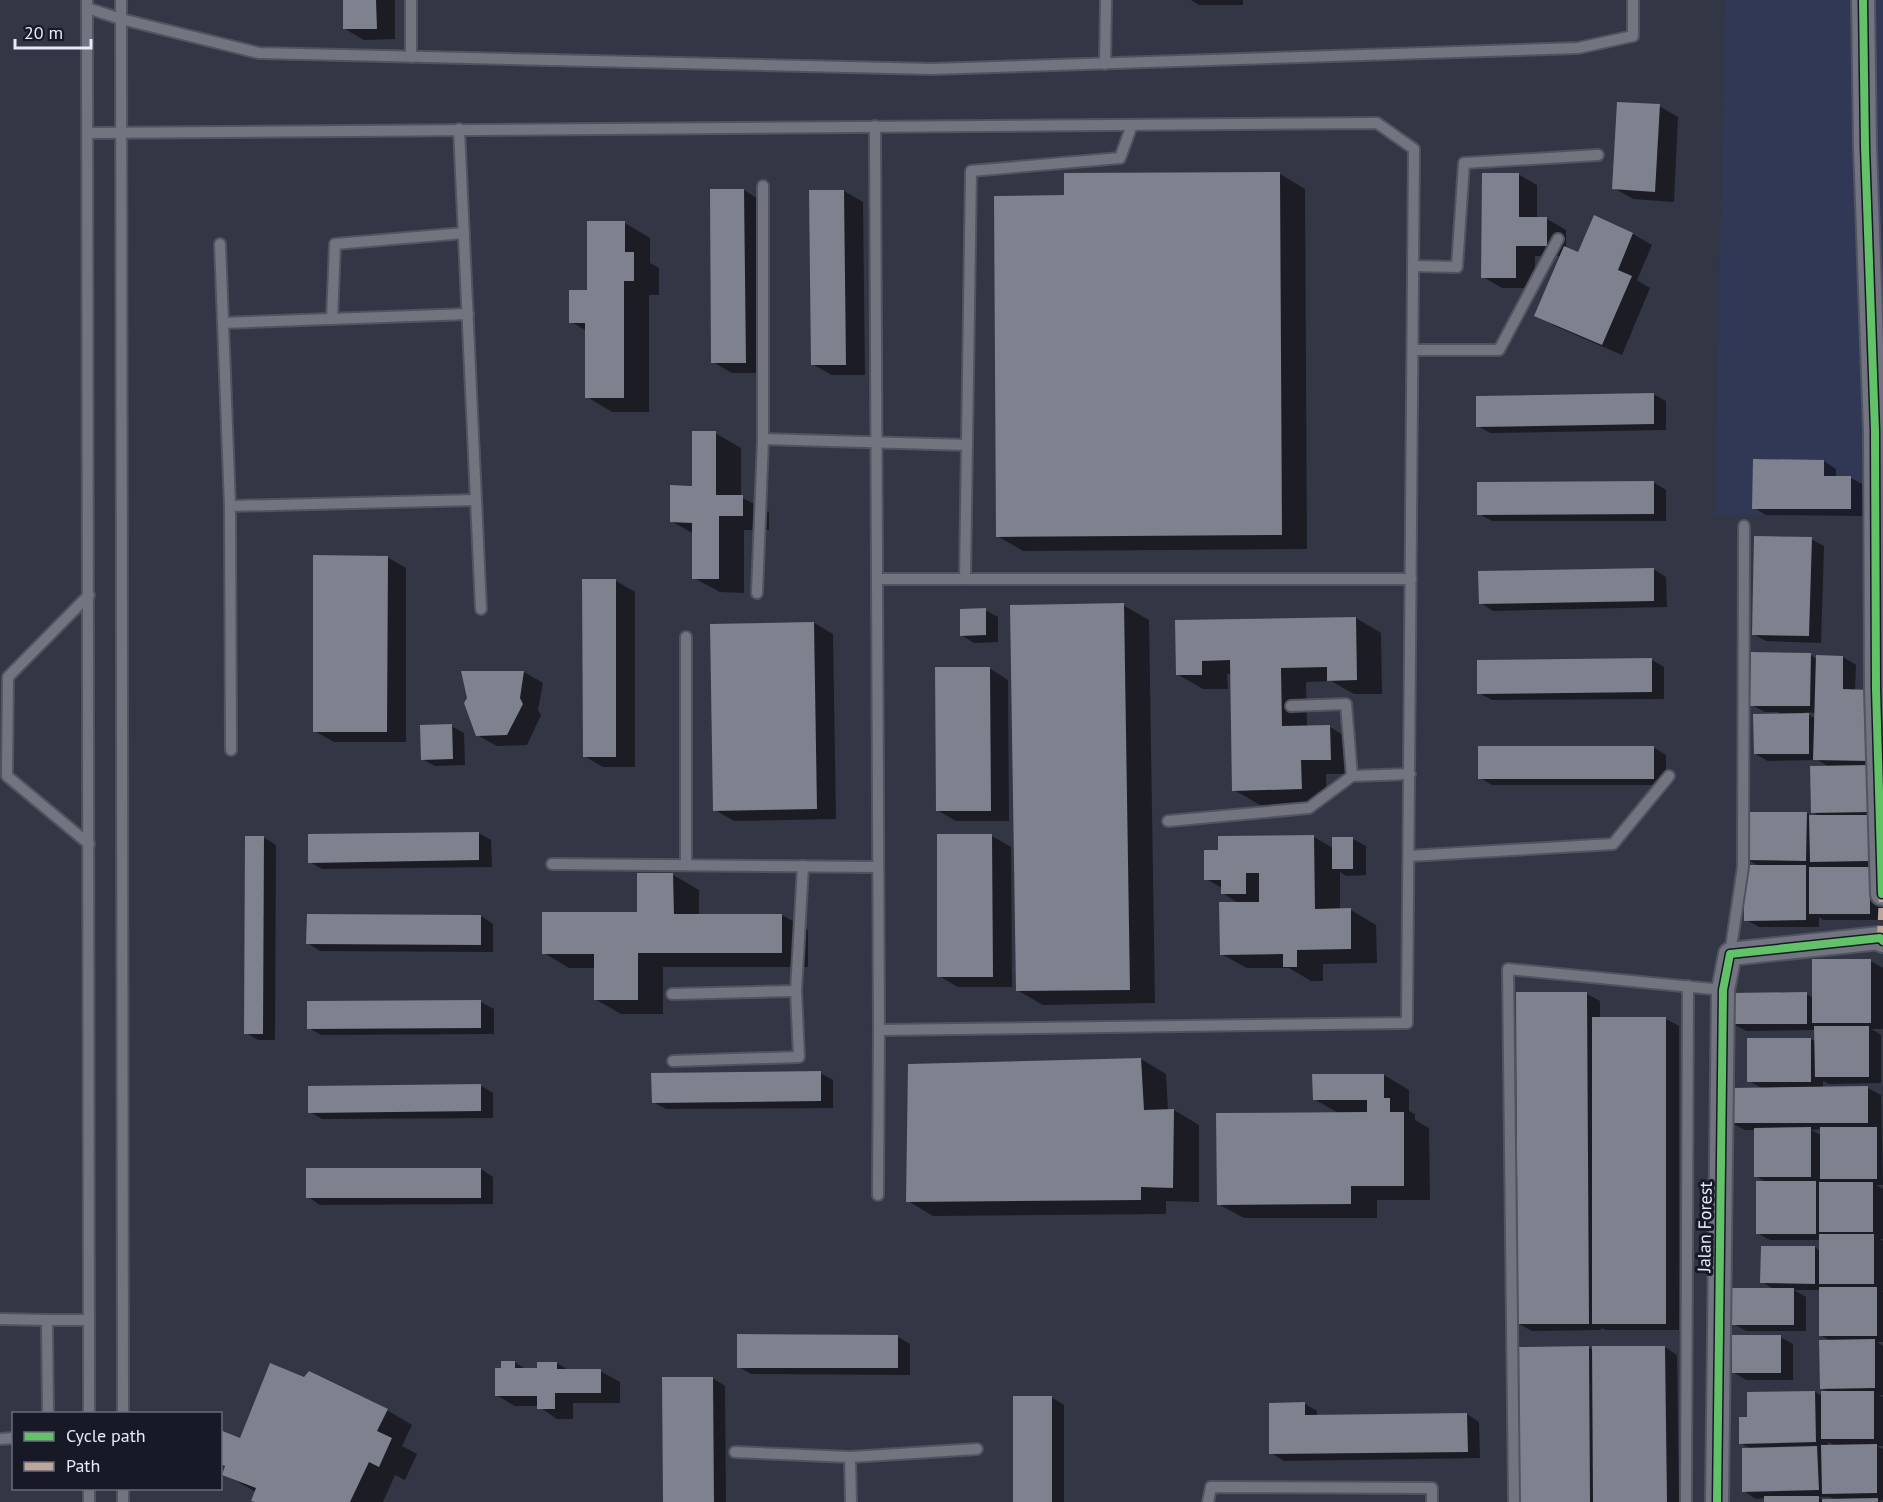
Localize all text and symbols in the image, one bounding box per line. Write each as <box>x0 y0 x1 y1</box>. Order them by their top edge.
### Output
scale bar <box>15 12 92 50</box>
text: 20 m <box>24 21 63 44</box>
street label: Jalan Forest <box>1692 1181 1717 1274</box>
legend <box>12 1412 222 1490</box>
text: Cycle path <box>66 1424 146 1447</box>
text: Path <box>66 1454 100 1477</box>

